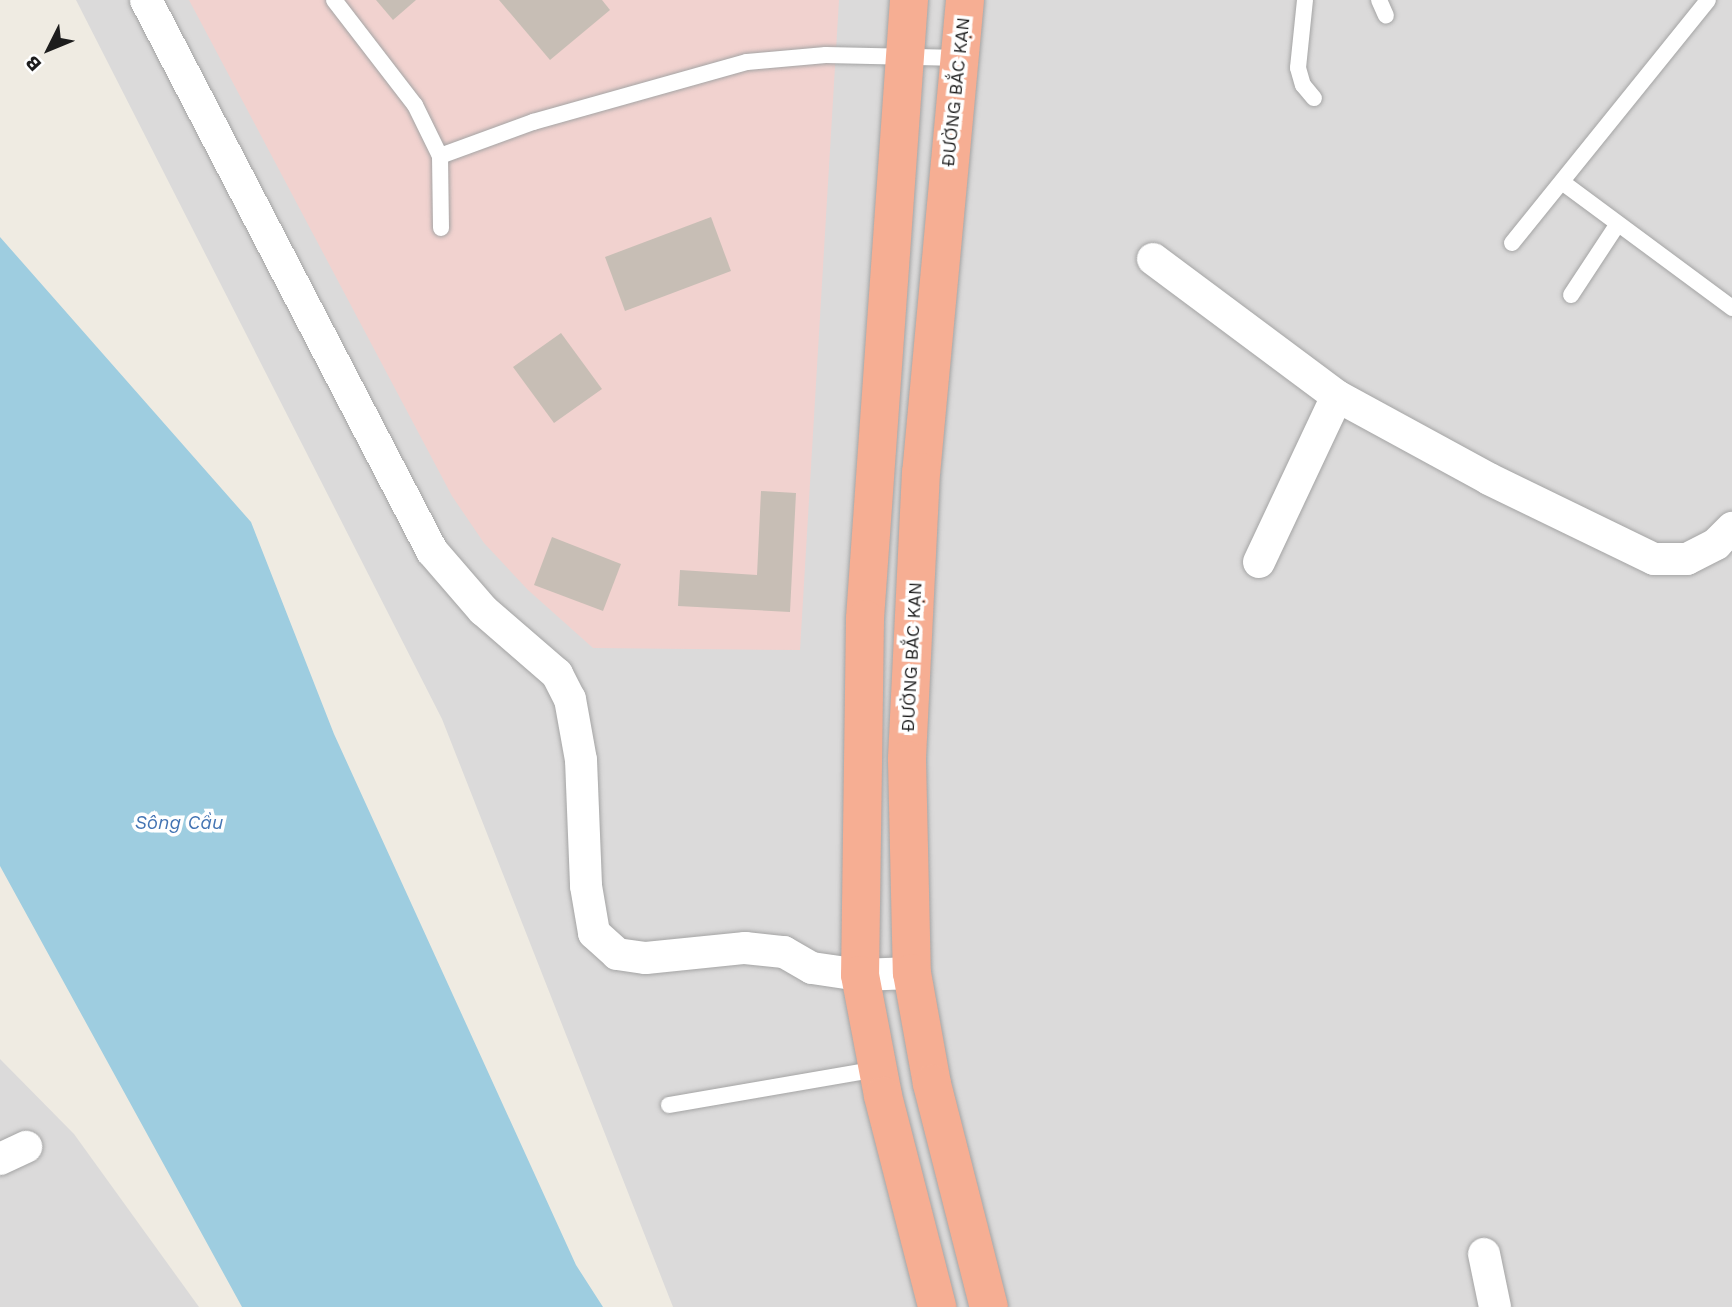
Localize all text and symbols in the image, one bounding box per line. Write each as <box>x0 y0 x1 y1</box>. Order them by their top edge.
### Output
north arrow <box>14 14 84 84</box>
street label: ĐƯỜNG BẮC KẠN <box>937 16 975 168</box>
text: B <box>20 51 46 76</box>
street label: ĐƯỜNG BẮC KẠN <box>897 581 927 733</box>
water label: Sông Cầu <box>135 812 223 834</box>

